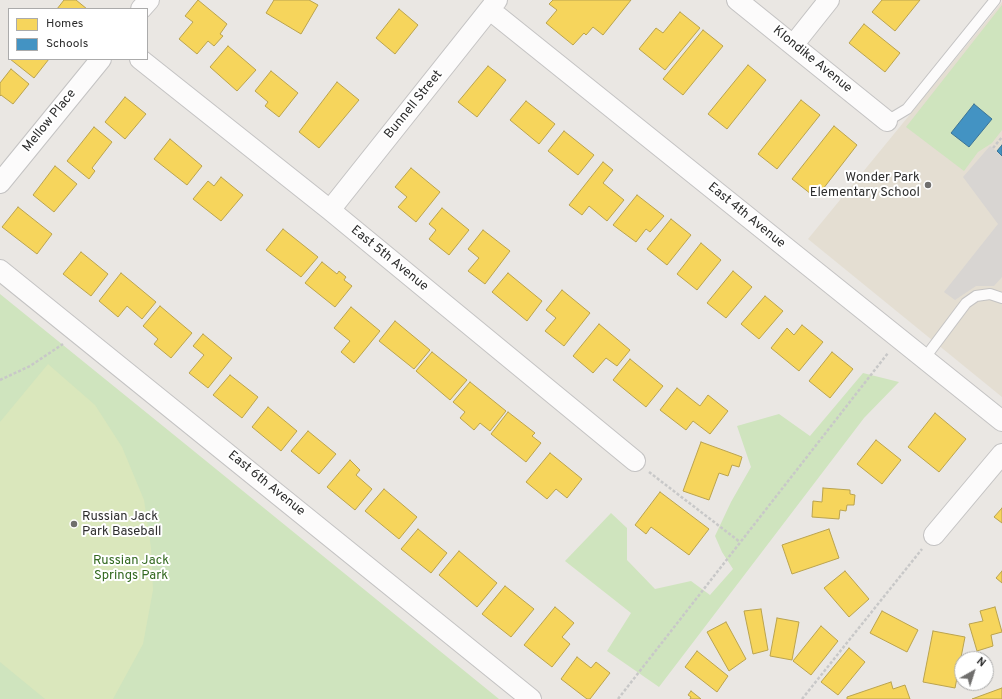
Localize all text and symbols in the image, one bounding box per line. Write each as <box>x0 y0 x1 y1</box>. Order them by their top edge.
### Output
legend <box>8 8 148 60</box>
text: Homes <box>46 16 83 32</box>
street label: Klondike Avenue <box>769 23 855 97</box>
text: Schools <box>46 36 88 52</box>
street label: Bunnell Street <box>382 68 446 142</box>
street label: Mellow Place <box>20 87 80 155</box>
place label: Wonder Park Elementary School <box>810 170 920 201</box>
street label: East 4th Avenue <box>704 180 788 252</box>
marker: Wonder Park Elementary School <box>923 180 933 190</box>
street label: East 5th Avenue <box>347 223 431 295</box>
street label: East 6th Avenue <box>224 448 308 520</box>
place label: Russian Jack Park Baseball <box>82 509 161 540</box>
marker: Russian Jack Park Baseball <box>69 519 79 529</box>
park label: Russian Jack Springs Park <box>93 553 169 584</box>
north arrow <box>954 651 994 691</box>
text: N <box>973 655 988 670</box>

